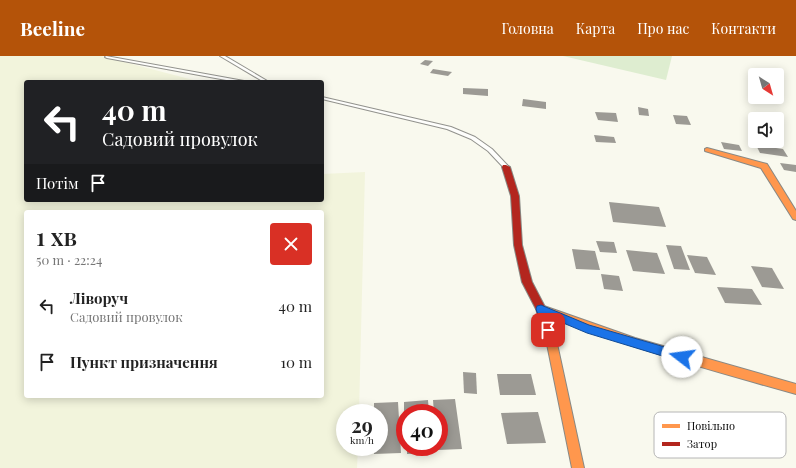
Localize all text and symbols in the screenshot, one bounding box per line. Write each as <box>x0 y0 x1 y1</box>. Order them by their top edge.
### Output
text: Beeline <box>20 15 85 41</box>
text: Головна <box>502 19 554 38</box>
text: Карта <box>576 19 615 38</box>
text: Про нас <box>637 19 689 38</box>
text: Контакти <box>711 19 776 38</box>
north arrow <box>748 68 784 104</box>
map controls <box>748 68 784 148</box>
text: 40 m <box>102 91 167 128</box>
icon: left <box>36 96 88 148</box>
button: sound <box>748 112 784 148</box>
text: Садовий провулок <box>102 127 258 151</box>
icon: arrive <box>87 172 109 194</box>
text: Потім <box>36 173 79 193</box>
text: 1 хв <box>36 220 77 252</box>
button: close <box>270 223 312 265</box>
text: 50 m · 22:24 <box>36 251 102 268</box>
text: Ліворуч <box>70 288 128 308</box>
icon: left <box>36 295 58 317</box>
text: 40 m <box>279 296 312 316</box>
text: Садовий провулок <box>70 308 183 325</box>
pin <box>531 313 565 347</box>
icon: arrive <box>537 319 559 341</box>
position arrow <box>661 336 703 378</box>
icon: arrive <box>36 351 58 373</box>
text: Пункт призначення <box>70 352 218 372</box>
text: 10 m <box>280 352 312 372</box>
speed limit sign: 40 <box>396 404 448 456</box>
text: 29 <box>351 411 373 438</box>
legend <box>654 412 786 458</box>
text: Повільно <box>687 418 735 433</box>
text: km/h <box>350 433 374 447</box>
text: Затор <box>687 436 717 451</box>

